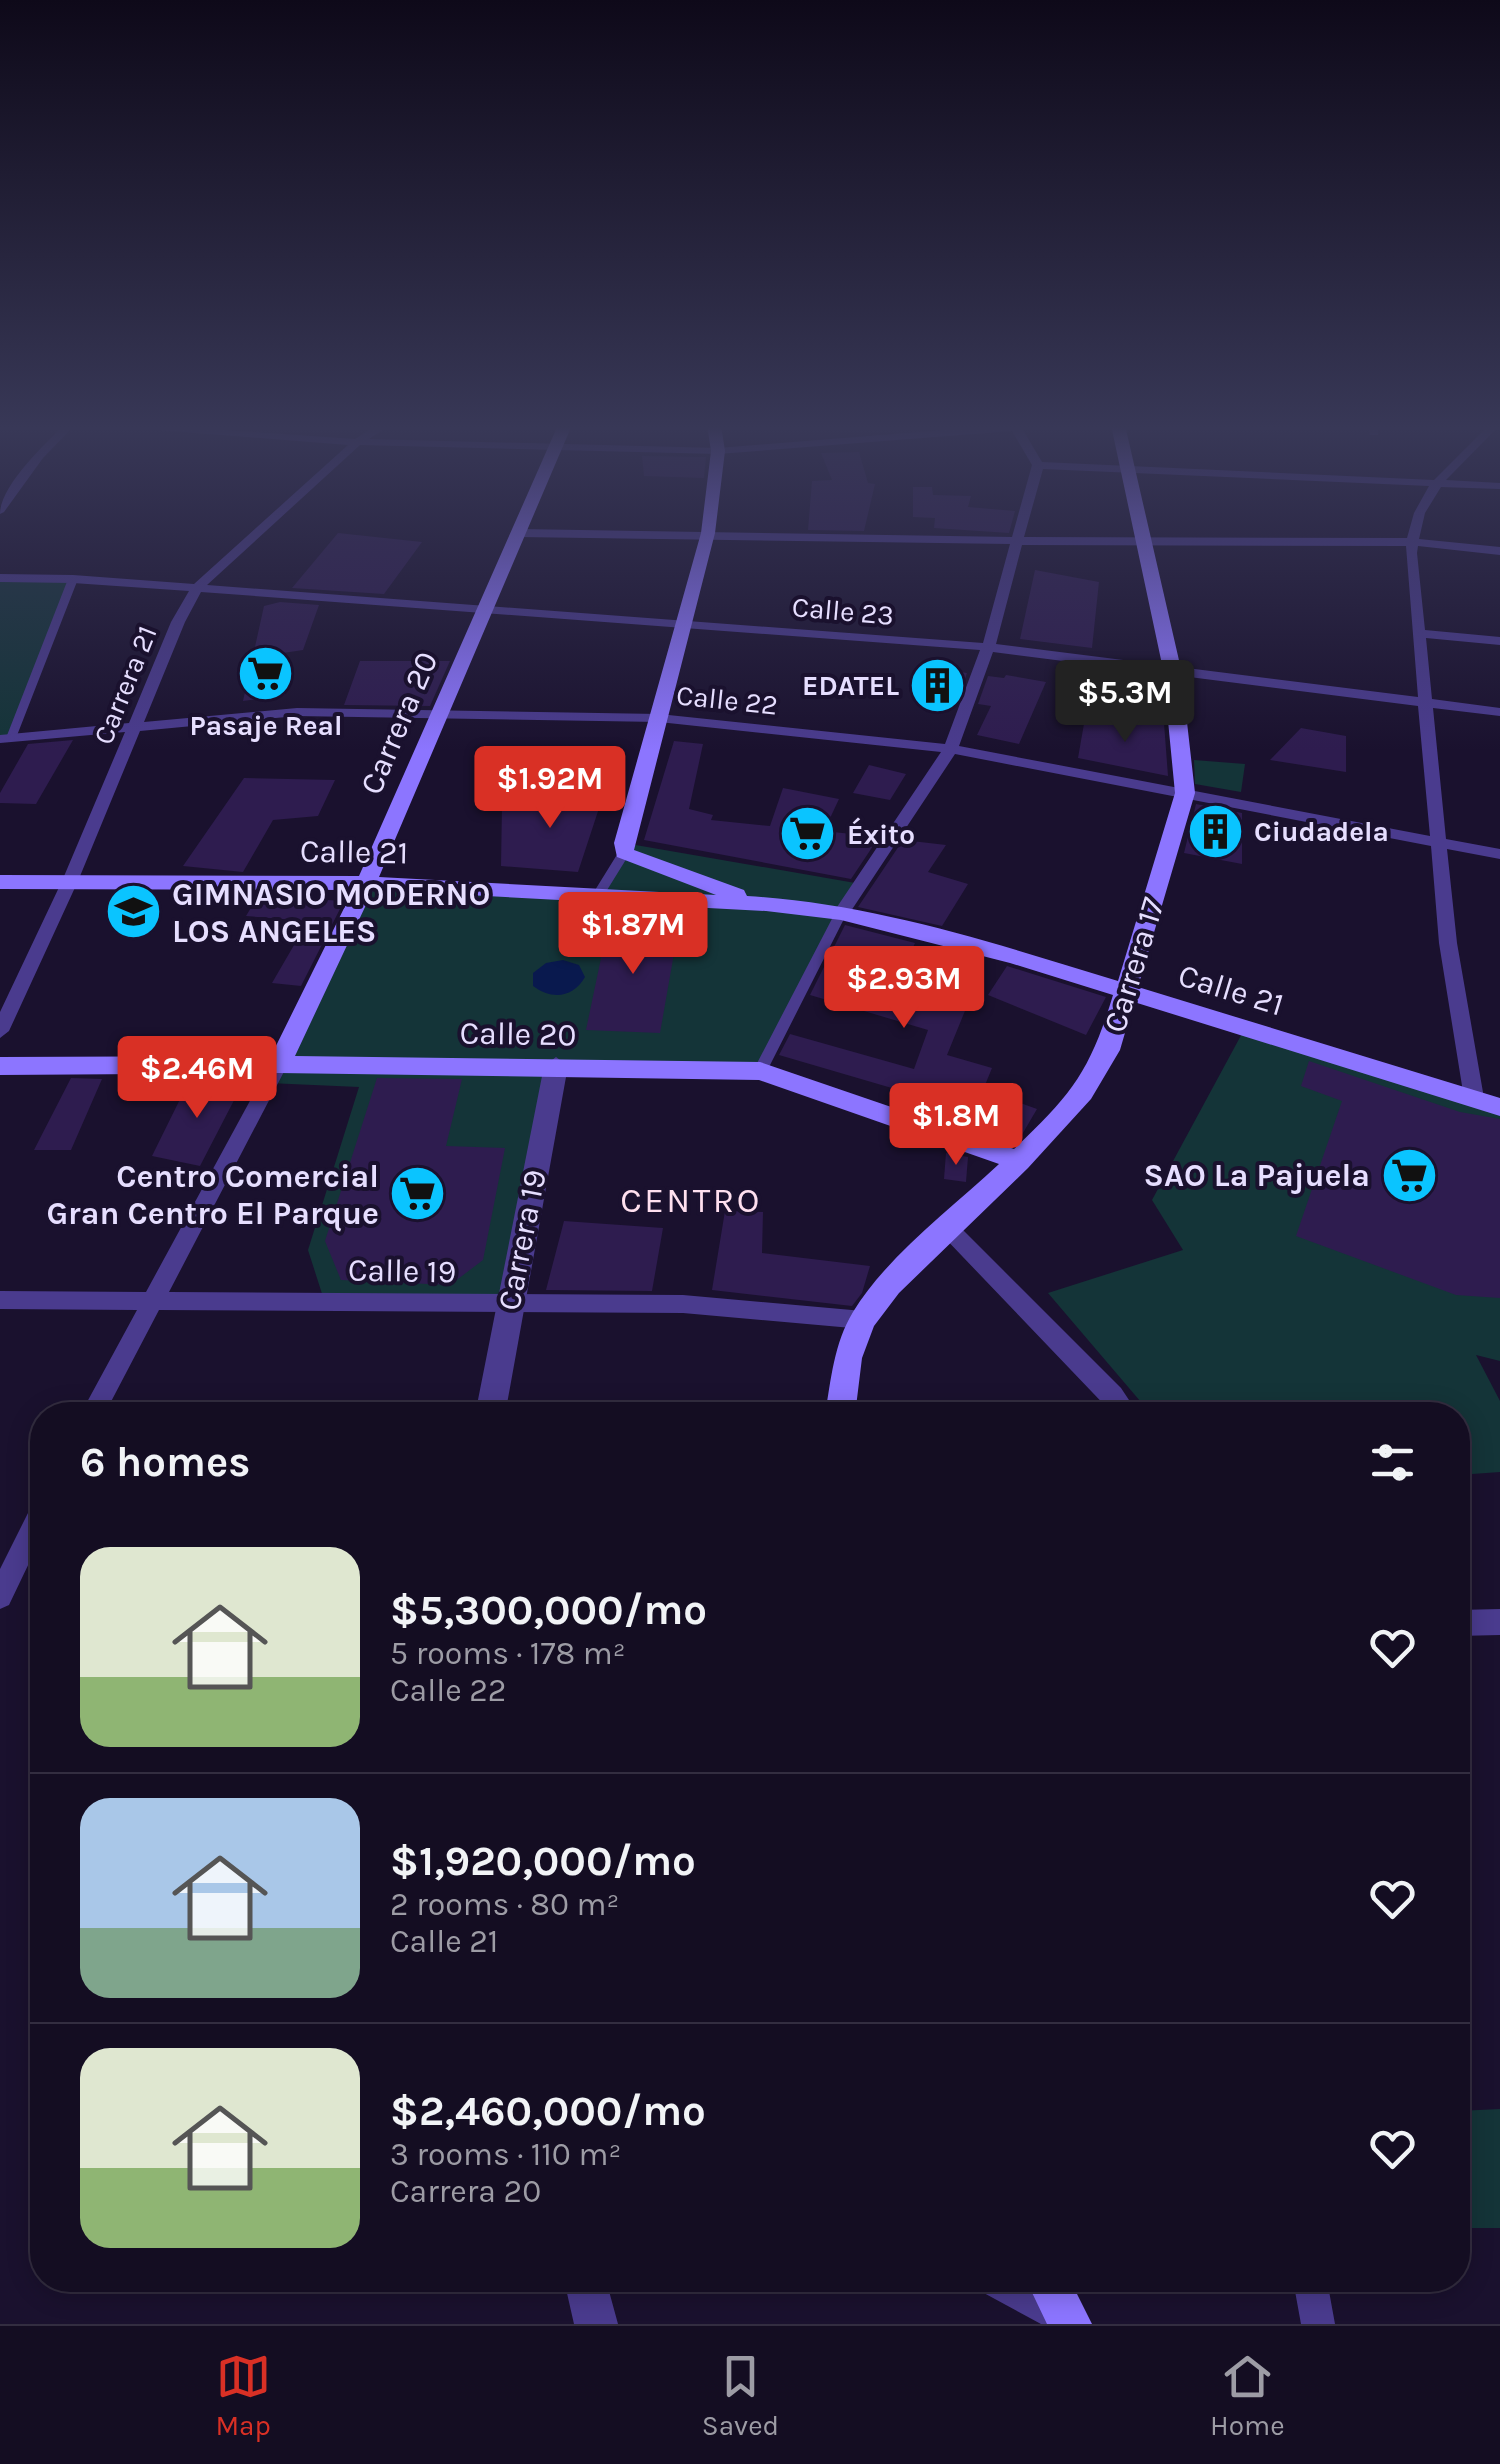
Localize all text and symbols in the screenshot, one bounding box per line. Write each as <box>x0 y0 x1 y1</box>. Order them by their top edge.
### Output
street label: Calle 23 <box>791 590 895 632</box>
street label: Carrera 21 <box>86 621 164 749</box>
supermarket icon: Pasaje Real <box>236 644 296 704</box>
street label: Carrera 20 <box>352 646 446 800</box>
building icon: EDATEL <box>908 655 968 715</box>
pin: $5.3M <box>1055 660 1195 745</box>
place label: EDATEL <box>802 669 899 702</box>
text: $5.3M <box>1077 674 1173 711</box>
street label: Calle 22 <box>675 678 779 722</box>
place label: Pasaje Real <box>190 709 342 742</box>
pin: $1.92M <box>469 746 631 831</box>
text: $1.92M <box>496 760 604 797</box>
building icon: Ciudadela <box>1185 801 1245 861</box>
supermarket icon: Éxito <box>778 804 838 864</box>
place label: Ciudadela <box>1254 815 1389 848</box>
place label: Éxito <box>847 817 915 851</box>
street label: Calle 21 <box>300 833 408 871</box>
place label: GIMNASIO MODERNO LOS ANGELES <box>172 876 490 950</box>
school or university icon: GIMNASIO MODERNO LOS ANGELES <box>103 882 163 942</box>
pin: $1.87M <box>552 892 714 977</box>
street label: Carrera 17 <box>1096 893 1172 1037</box>
text: $1.87M <box>581 906 685 943</box>
pin: $2.93M <box>823 946 985 1031</box>
street label: Calle 21 <box>1174 956 1288 1024</box>
text: $2.93M <box>846 960 962 997</box>
street label: Calle 20 <box>459 1014 577 1054</box>
pin: $2.46M <box>116 1036 278 1121</box>
text: $2.46M <box>140 1050 254 1087</box>
pin: $1.8M <box>886 1083 1026 1168</box>
text: $1.8M <box>911 1097 1001 1134</box>
supermarket icon: SAO La Pajuela <box>1379 1145 1439 1205</box>
place label: SAO La Pajuela <box>1144 1157 1370 1194</box>
place label: Centro Comercial Gran Centro El Parque <box>46 1158 379 1232</box>
supermarket icon: Centro Comercial Gran Centro El Parque <box>388 1164 448 1224</box>
street label: Carrera 19 <box>490 1166 554 1314</box>
district label: CENTRO <box>620 1180 762 1221</box>
street label: Calle 19 <box>348 1252 456 1290</box>
icon: filters <box>1365 1435 1420 1490</box>
text: 6 homes <box>80 1437 250 1487</box>
text: $5,300,000/mo <box>390 1585 707 1635</box>
icon: home <box>160 1587 280 1707</box>
icon: heart <box>1365 1620 1420 1675</box>
text: 5 rooms · 178 m² <box>390 1635 626 1672</box>
text: Calle 22 <box>390 1672 506 1709</box>
text: $1,920,000/mo <box>390 1836 696 1886</box>
icon: home <box>160 1838 280 1958</box>
icon: heart <box>1365 1871 1420 1926</box>
text: 2 rooms · 80 m² <box>390 1886 619 1923</box>
text: Calle 21 <box>390 1923 498 1960</box>
text: $2,460,000/mo <box>390 2086 706 2136</box>
icon: home <box>160 2088 280 2208</box>
icon: heart <box>1365 2121 1420 2176</box>
text: 3 rooms · 110 m² <box>390 2136 621 2173</box>
text: Carrera 20 <box>390 2173 541 2210</box>
tab: Map <box>215 2349 271 2442</box>
tab: Saved <box>702 2349 779 2442</box>
tab: Home <box>1210 2349 1285 2442</box>

